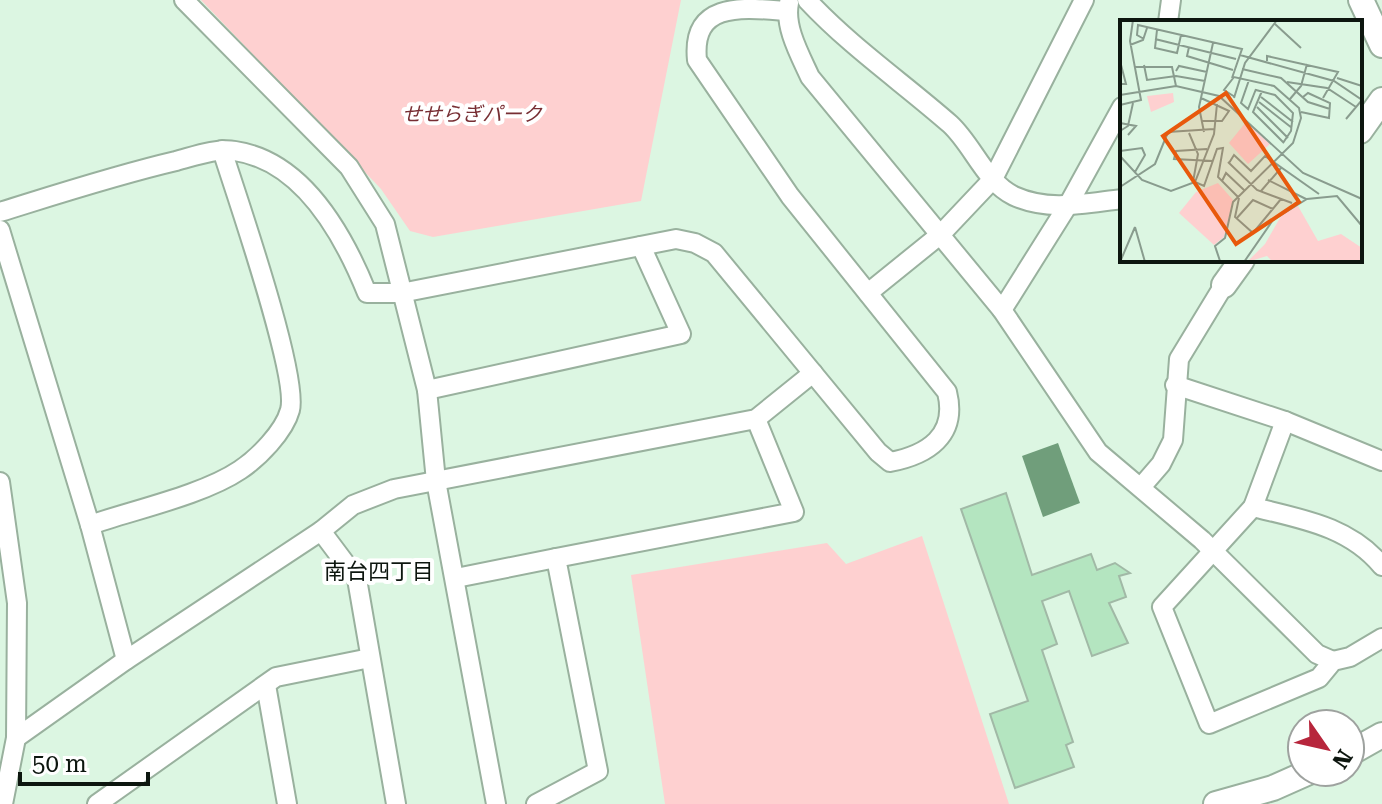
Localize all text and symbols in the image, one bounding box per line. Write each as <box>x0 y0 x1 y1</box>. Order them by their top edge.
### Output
inset map <box>1120 20 1362 262</box>
park label: せせらぎパーク <box>402 102 543 126</box>
district label: 南台四丁目 <box>324 559 434 584</box>
north arrow <box>1286 708 1366 788</box>
scale bar <box>20 736 148 786</box>
text: N <box>1327 745 1357 773</box>
text: 50 m <box>32 750 87 778</box>

